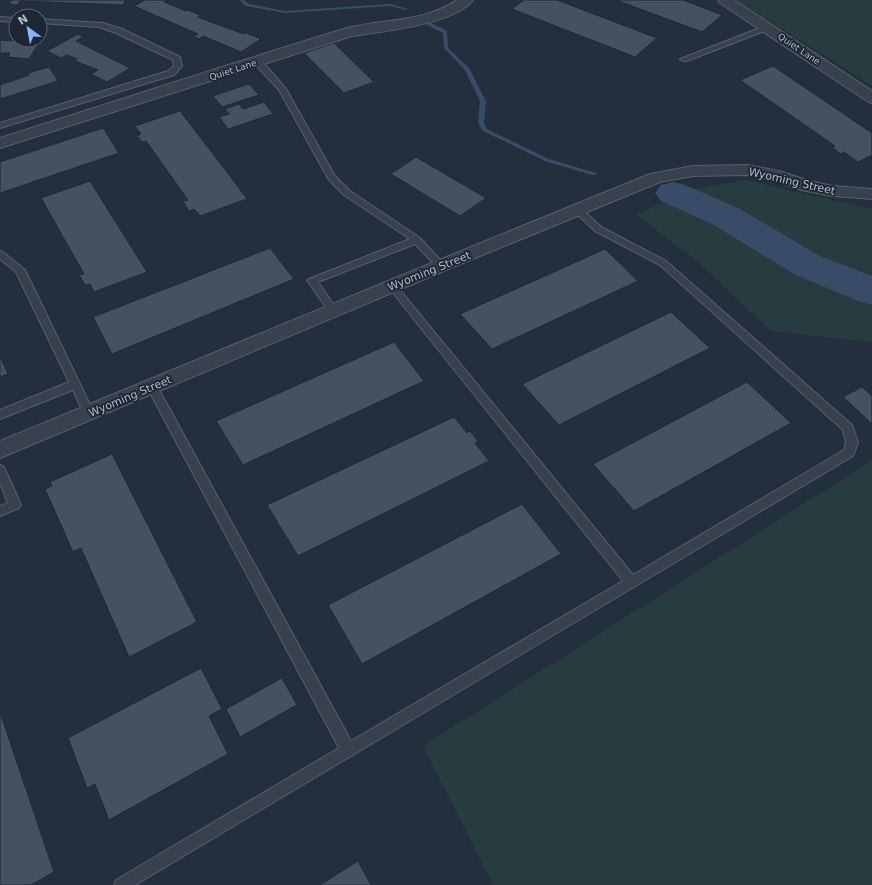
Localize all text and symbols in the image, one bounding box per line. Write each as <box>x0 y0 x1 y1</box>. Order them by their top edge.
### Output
north arrow <box>8 8 48 48</box>
text: N <box>16 12 30 28</box>
street label: Quiet Lane <box>776 31 822 67</box>
street label: Quiet Lane <box>208 58 258 82</box>
street label: Wyoming Street <box>747 165 837 198</box>
street label: Wyoming Street <box>386 249 473 294</box>
street label: Wyoming Street <box>87 373 174 420</box>

